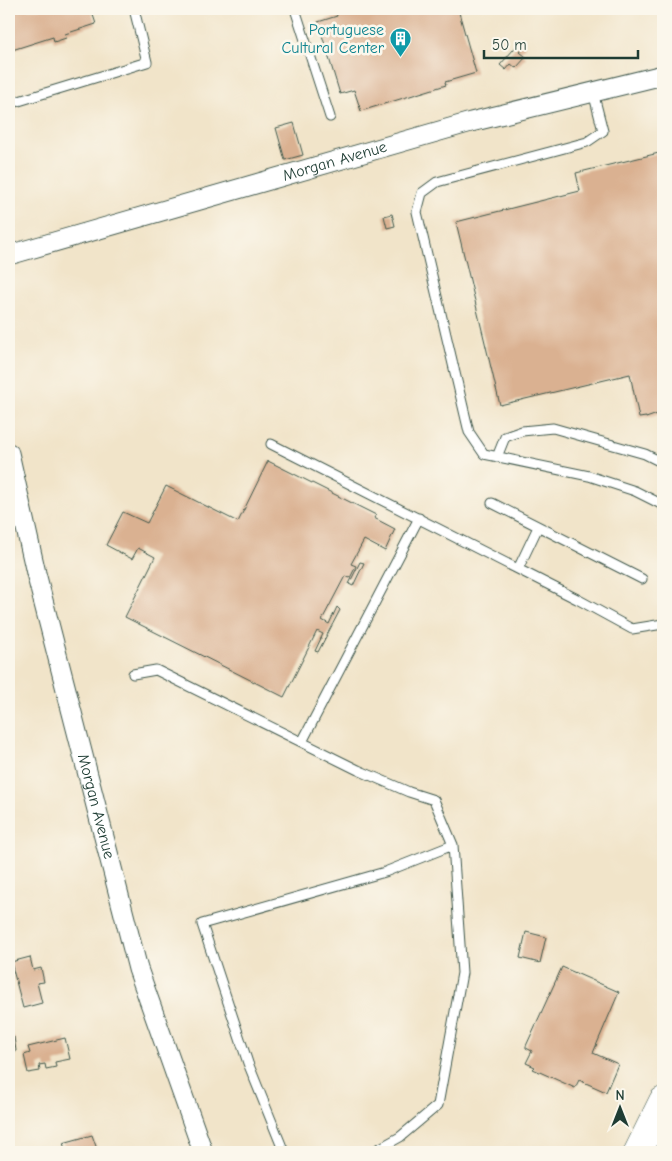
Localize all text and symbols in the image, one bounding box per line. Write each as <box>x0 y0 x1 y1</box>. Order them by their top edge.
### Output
place label: Portuguese Cultural Center <box>281 21 385 57</box>
building icon: Portuguese Cultural Center <box>388 27 412 58</box>
scale bar <box>484 28 638 60</box>
text: 50 m <box>492 36 527 54</box>
street label: Morgan Avenue <box>281 138 389 185</box>
street label: Morgan Avenue <box>74 752 118 861</box>
north arrow <box>594 1084 644 1134</box>
text: N <box>615 1087 625 1104</box>

